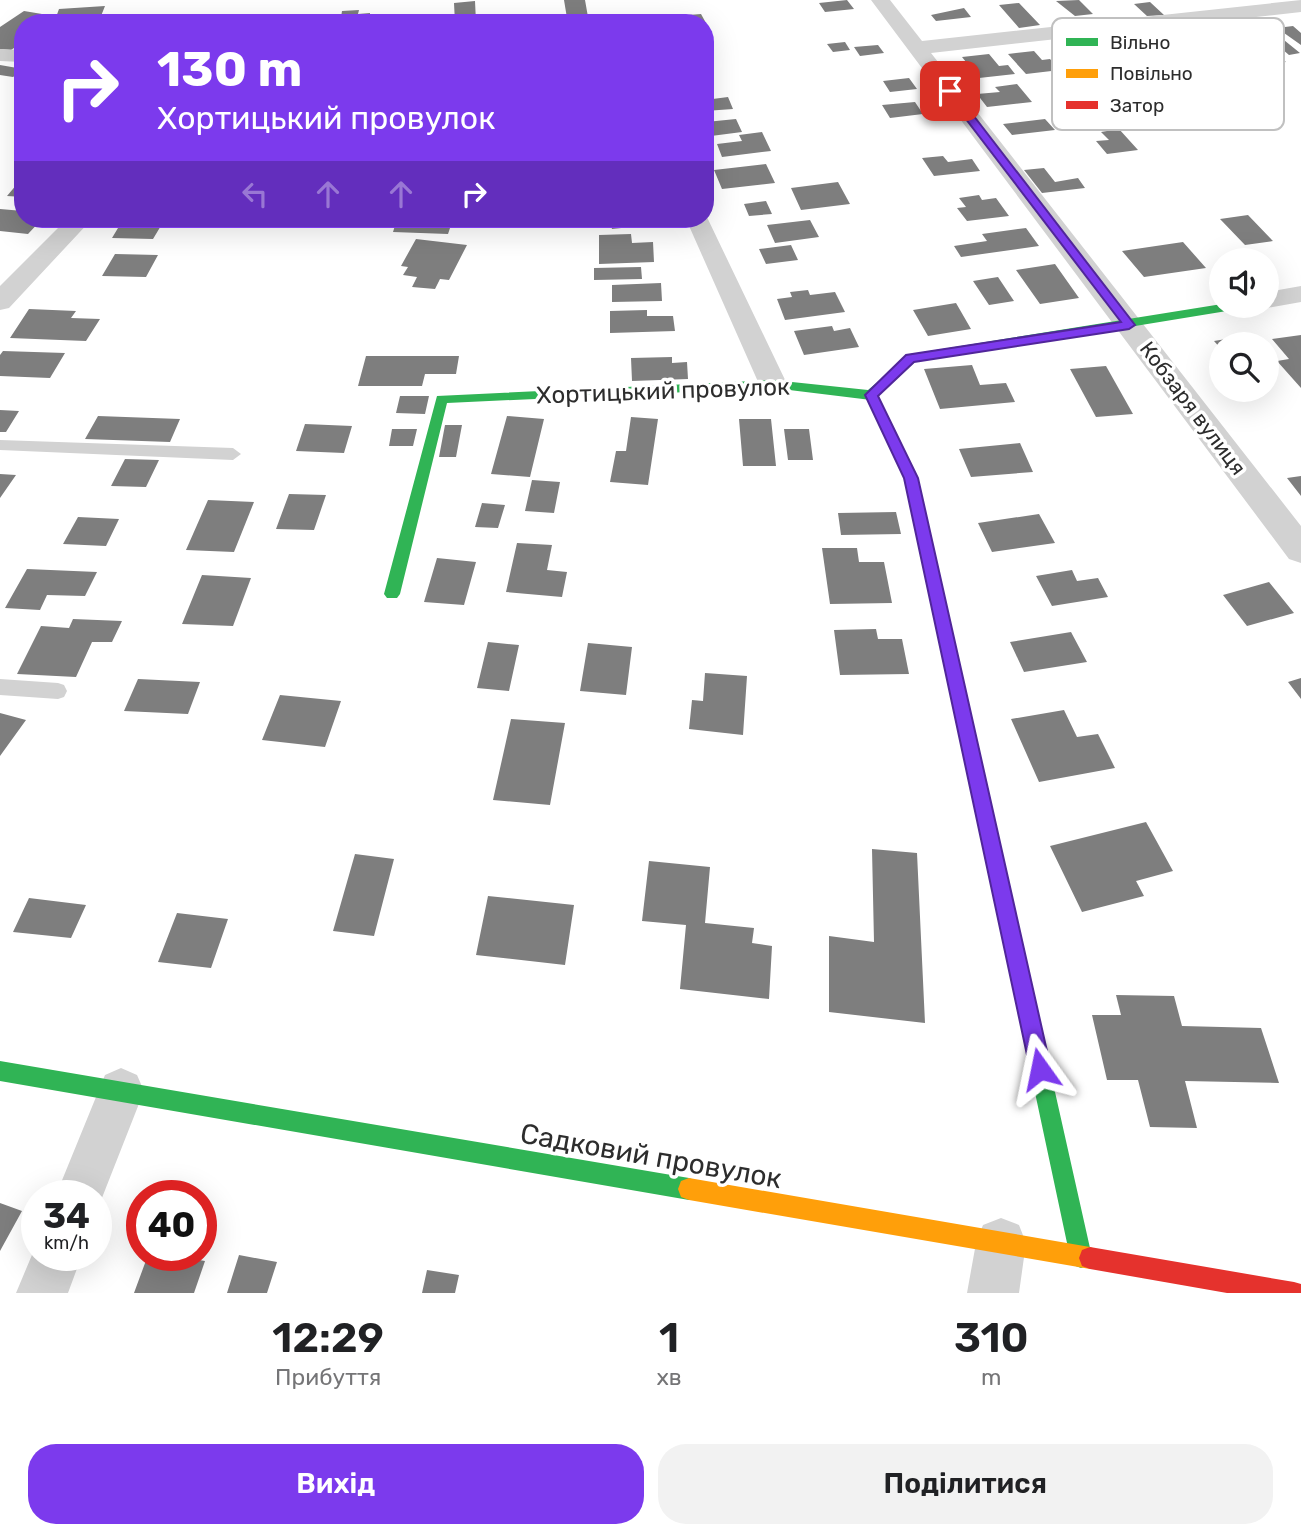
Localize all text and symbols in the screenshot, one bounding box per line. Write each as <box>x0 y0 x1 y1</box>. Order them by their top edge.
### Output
legend <box>1052 18 1284 130</box>
text: Вільно <box>1110 31 1170 54</box>
text: 130 m <box>157 40 302 98</box>
icon: right <box>42 42 133 133</box>
pin <box>920 61 980 121</box>
text: Повільно <box>1110 62 1193 85</box>
icon: arrive <box>931 72 969 110</box>
text: Затор <box>1110 94 1164 117</box>
text: Хортицький провулок <box>157 99 495 137</box>
icon: left <box>236 175 274 213</box>
icon: ahead <box>309 175 347 213</box>
icon: ahead <box>382 175 420 213</box>
icon: right <box>455 175 493 213</box>
map controls <box>1209 248 1279 402</box>
button: sound <box>1209 248 1279 318</box>
button: search <box>1209 332 1279 402</box>
street label: Кобзаря вулиця <box>1135 336 1251 480</box>
street label: Хортицький провулок <box>536 373 790 409</box>
position arrow <box>1003 1032 1077 1106</box>
street label: Садковий провулок <box>518 1117 784 1195</box>
speed limit sign: 40 <box>126 1180 217 1271</box>
text: 34 <box>43 1195 90 1237</box>
text: km/h <box>44 1232 89 1254</box>
text: 12:29 <box>272 1313 384 1363</box>
text: 1 <box>659 1313 679 1363</box>
text: 310 <box>954 1313 1029 1363</box>
text: Прибуття <box>275 1363 381 1391</box>
text: хв <box>656 1363 682 1391</box>
text: m <box>981 1363 1002 1391</box>
button: Вихід <box>28 1444 644 1524</box>
button: Поділитися <box>658 1444 1273 1524</box>

